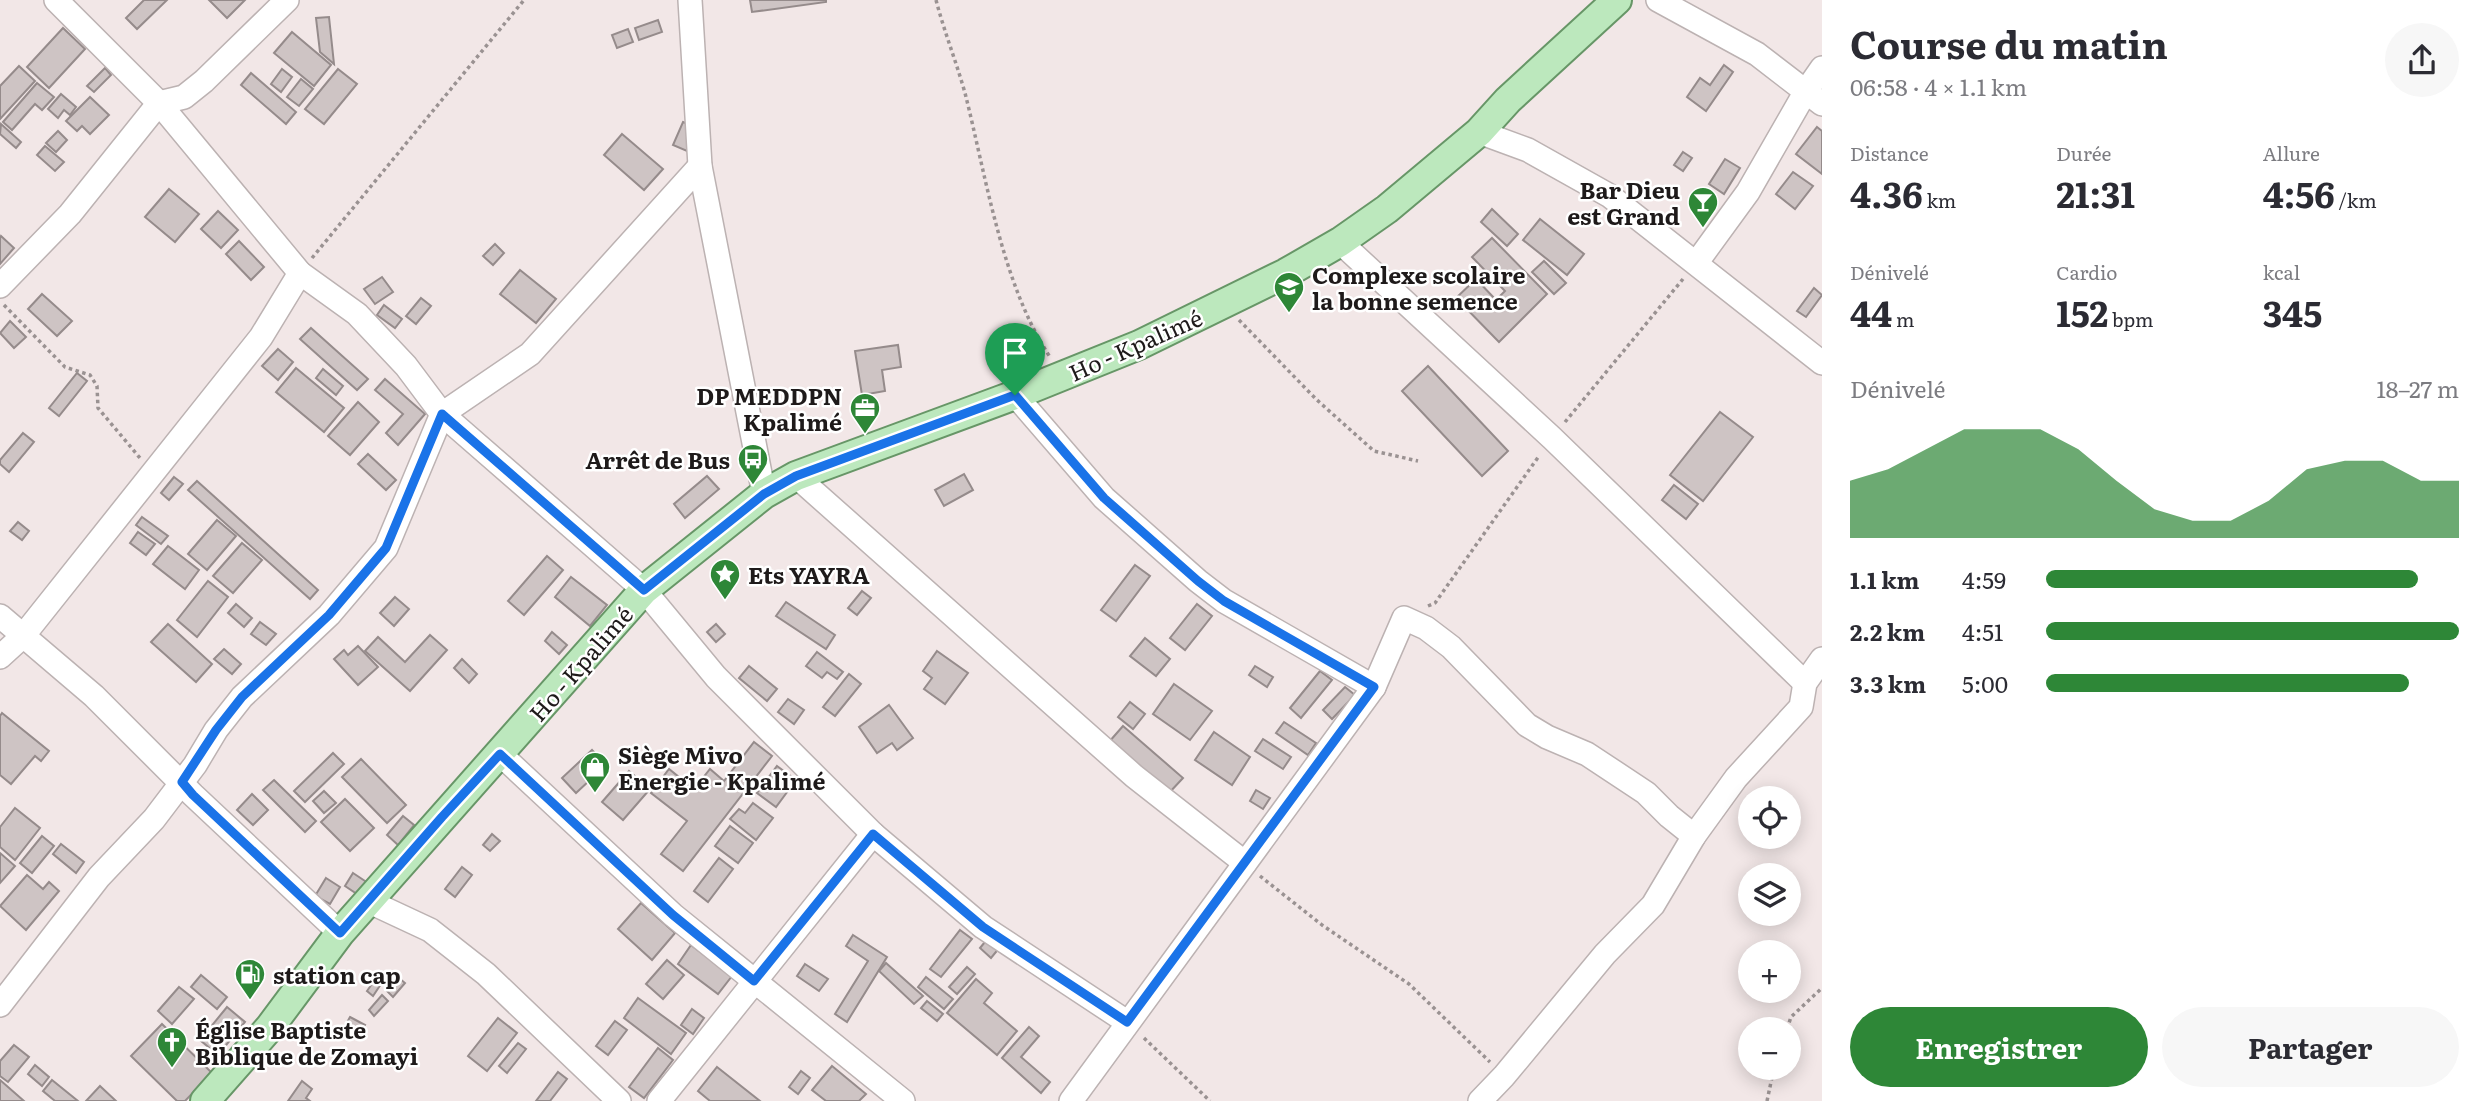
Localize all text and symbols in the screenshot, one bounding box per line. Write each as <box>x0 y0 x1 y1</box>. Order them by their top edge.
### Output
text: Course du matin <box>1850 14 2168 71</box>
button: share <box>2385 23 2459 97</box>
text: 06:58 · 4 × 1.1 km <box>1850 69 2027 103</box>
text: Distance <box>1850 139 1929 167</box>
text: Durée <box>2056 139 2111 167</box>
text: Allure <box>2263 139 2320 167</box>
text: 4.36 <box>1850 167 1923 219</box>
text: 21:31 <box>2056 167 2135 219</box>
text: 4:56 <box>2263 167 2335 219</box>
place label: Bar Dieu est Grand <box>1567 172 1680 232</box>
bar icon: Bar Dieu est Grand <box>1686 185 1720 229</box>
text: km <box>1923 186 1956 214</box>
text: /km <box>2335 186 2377 214</box>
place label: Complexe scolaire la bonne semence <box>1312 257 1526 317</box>
text: Dénivelé <box>1850 258 1929 286</box>
text: Cardio <box>2056 258 2117 286</box>
text: kcal <box>2263 258 2300 286</box>
school or university icon: Complexe scolaire la bonne semence <box>1272 270 1306 314</box>
text: 44 <box>1850 286 1892 338</box>
text: 152 <box>2056 286 2108 338</box>
text: 345 <box>2263 286 2322 338</box>
street label: Ho - Kpalimé <box>1063 299 1207 389</box>
text: m <box>1892 305 1914 333</box>
text: bpm <box>2108 305 2153 333</box>
pin <box>985 323 1045 395</box>
icon: arrive <box>996 334 1034 372</box>
text: Dénivelé <box>1850 371 1946 405</box>
text: 18–27 m <box>2376 371 2459 405</box>
place label: DP MEDDPN Kpalimé <box>696 378 842 438</box>
office icon: DP MEDDPN Kpalimé <box>848 391 882 435</box>
place label: Arrêt de Bus <box>586 442 730 476</box>
bus stop icon: Arrêt de Bus <box>736 442 770 486</box>
place icon: Ets YAYRA <box>708 557 742 601</box>
place label: Ets YAYRA <box>748 557 870 591</box>
text: 1.1 km <box>1850 562 1920 596</box>
text: 4:59 <box>1962 562 2006 596</box>
street label: Ho - Kpalimé <box>520 598 640 728</box>
text: 2.2 km <box>1850 614 1925 648</box>
text: 4:51 <box>1962 614 2003 648</box>
text: 3.3 km <box>1850 666 1926 700</box>
text: 5:00 <box>1962 666 2008 700</box>
place label: Siège Mivo Energie - Kpalimé <box>618 737 825 797</box>
shop icon: Siège Mivo Energie - Kpalimé <box>578 750 612 794</box>
map controls <box>1738 786 1801 1080</box>
button: locate <box>1738 786 1801 849</box>
button: layers <box>1738 863 1801 926</box>
button: + <box>1738 940 1801 1003</box>
fuel station icon: station cap <box>233 957 267 1001</box>
place label: station cap <box>273 957 401 991</box>
button: Enregistrer <box>1850 1007 2148 1087</box>
button: Partager <box>2162 1007 2459 1087</box>
place label: Église Baptiste Biblique de Zomayi <box>195 1012 418 1072</box>
button: − <box>1738 1017 1801 1080</box>
church icon: Église Baptiste Biblique de Zomayi <box>155 1025 189 1069</box>

